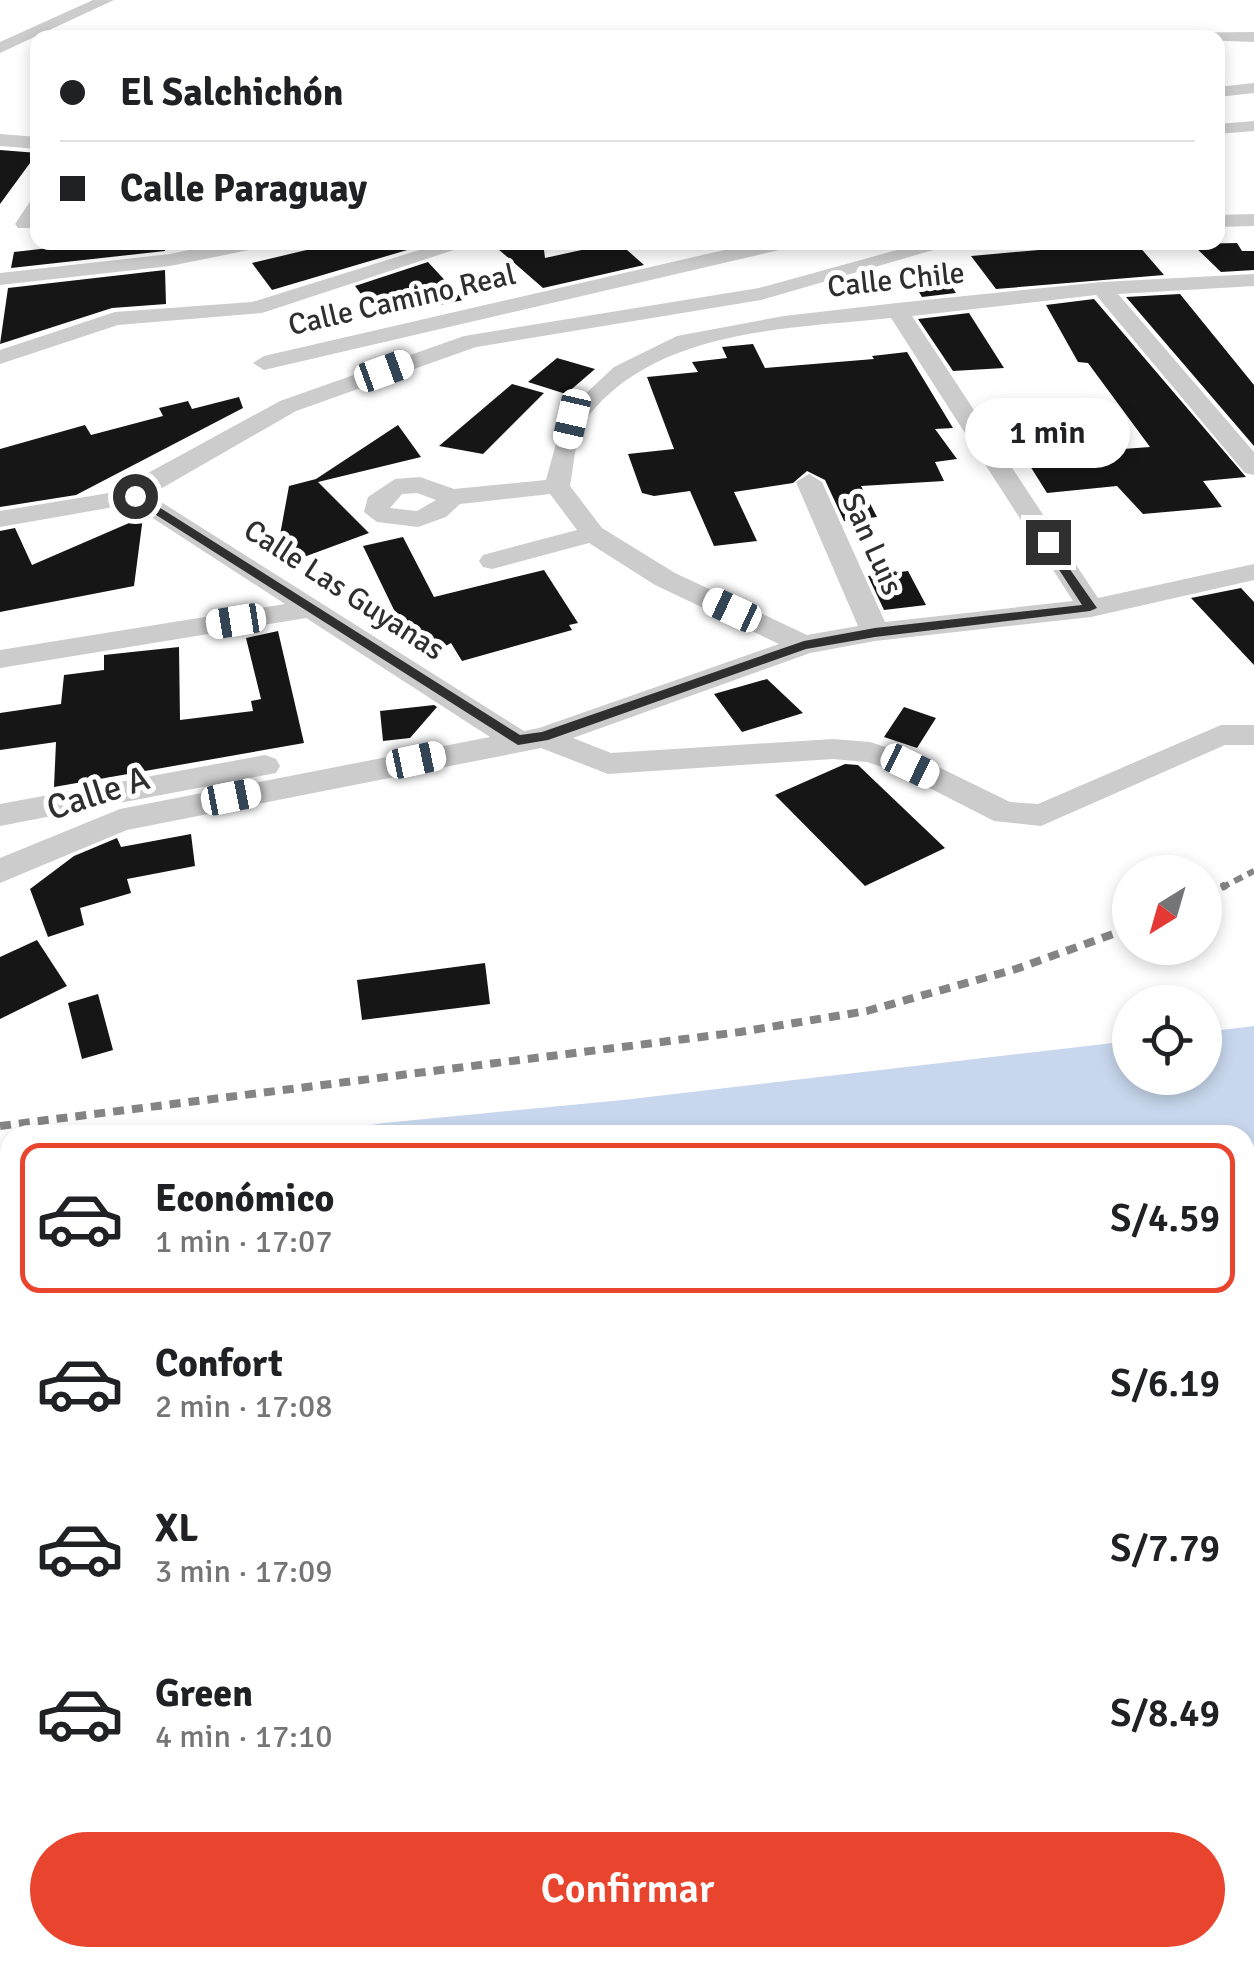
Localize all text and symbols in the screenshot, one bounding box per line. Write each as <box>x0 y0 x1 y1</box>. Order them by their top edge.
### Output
text: El Salchichón <box>120 69 343 116</box>
text: Calle Paraguay <box>120 165 367 212</box>
street label: Calle Chile <box>826 254 966 306</box>
street label: Calle Camino Real <box>285 256 519 344</box>
car <box>351 347 417 395</box>
car <box>551 386 593 452</box>
callout: 1 min <box>966 397 1130 467</box>
text: 1 min <box>1009 413 1086 452</box>
route start <box>113 474 158 519</box>
street label: San Luis <box>833 487 911 601</box>
street label: Calle Las Guyanas <box>237 511 451 669</box>
route end <box>1026 520 1071 565</box>
car <box>698 584 766 636</box>
car <box>204 601 268 641</box>
car <box>384 739 448 781</box>
car <box>876 739 944 793</box>
street label: Calle A <box>41 756 155 830</box>
car <box>199 777 263 817</box>
north arrow <box>1112 855 1222 965</box>
map controls <box>1112 855 1222 1095</box>
button: locate <box>1112 985 1222 1095</box>
icon: car <box>35 1173 125 1263</box>
text: Económico <box>155 1175 334 1222</box>
text: S/4.59 <box>1110 1195 1220 1242</box>
text: 1 min · 17:07 <box>155 1222 333 1261</box>
icon: car <box>35 1338 125 1428</box>
text: Confort <box>155 1340 283 1387</box>
text: S/6.19 <box>1110 1360 1220 1407</box>
text: 2 min · 17:08 <box>155 1387 333 1426</box>
icon: car <box>35 1503 125 1593</box>
text: XL <box>155 1505 198 1552</box>
text: S/7.79 <box>1110 1525 1220 1572</box>
text: 3 min · 17:09 <box>155 1552 333 1591</box>
icon: car <box>35 1668 125 1758</box>
text: Green <box>155 1670 253 1717</box>
text: S/8.49 <box>1110 1690 1220 1737</box>
text: 4 min · 17:10 <box>155 1717 333 1756</box>
button: Confirmar <box>30 1832 1225 1947</box>

